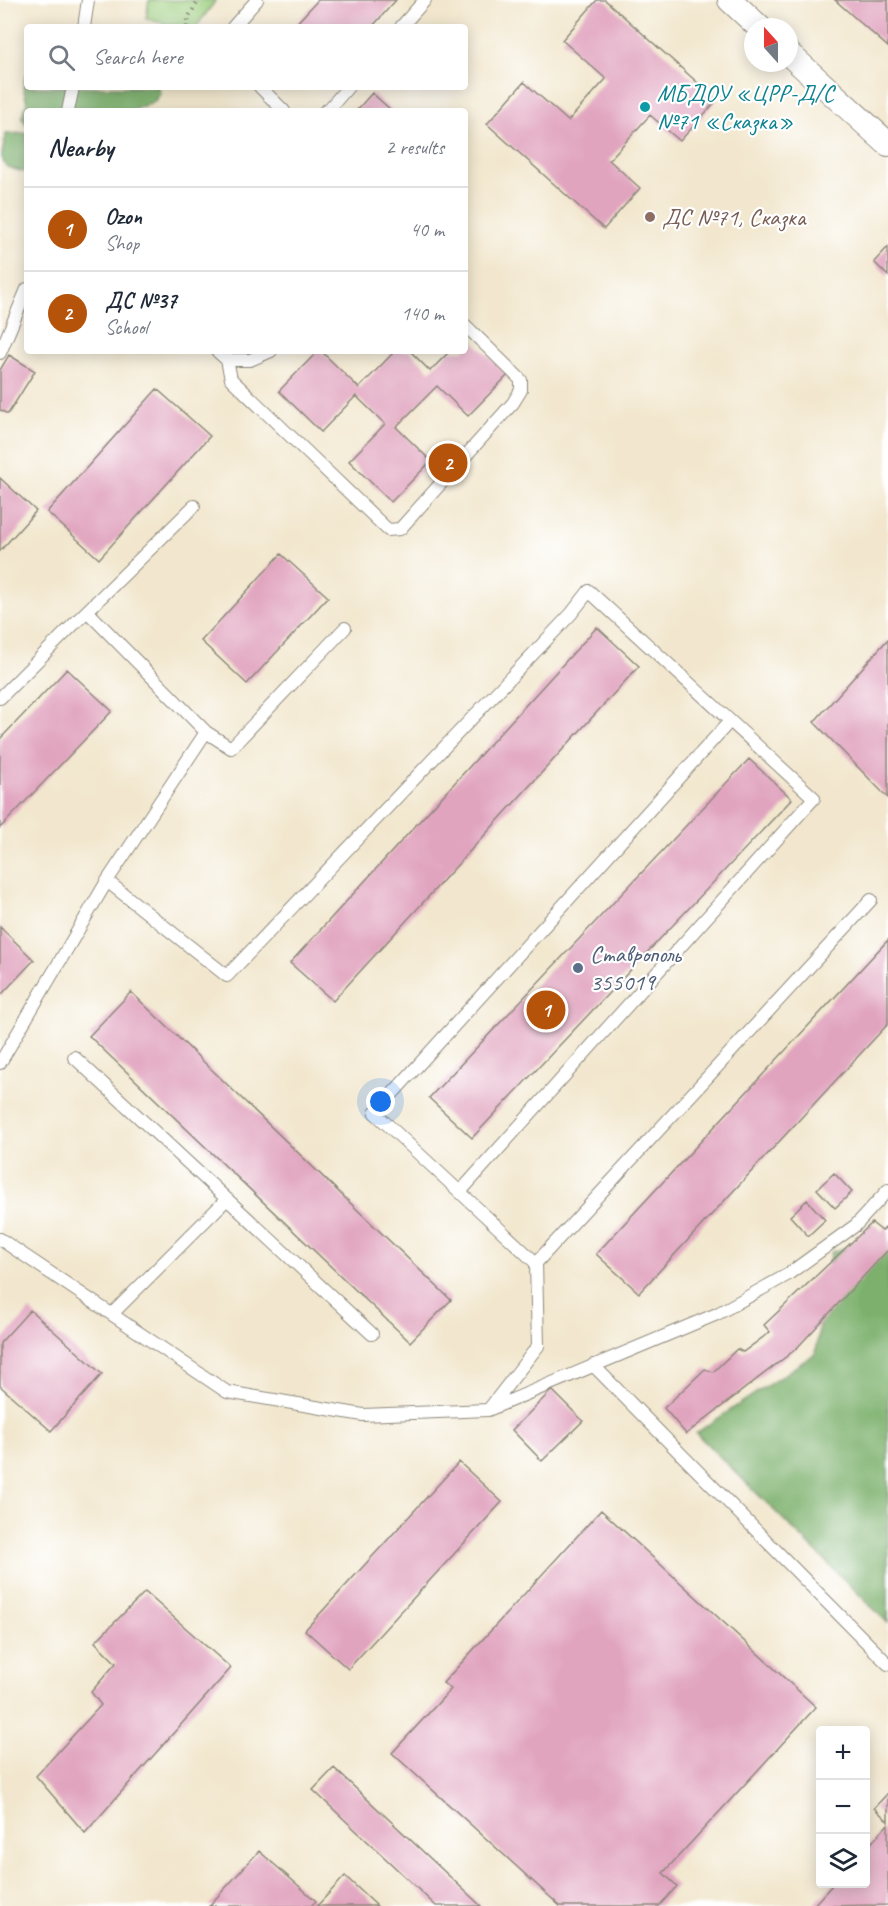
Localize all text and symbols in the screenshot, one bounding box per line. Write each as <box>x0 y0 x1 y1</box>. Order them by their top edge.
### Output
north arrow <box>744 18 798 72</box>
search box <box>24 24 468 90</box>
icon: search <box>45 41 78 74</box>
text: Search here <box>93 43 183 71</box>
place label: МБДОУ «ЦРР-Д/С №71 «Сказка» <box>657 78 836 136</box>
marker: МБДОУ «ЦРР-Д/С №71 «Сказка» <box>638 100 652 114</box>
text: Nearby <box>48 131 113 164</box>
text: 2 results <box>385 135 444 160</box>
place label: ДС №71, Сказка <box>662 202 807 232</box>
text: Ozon <box>105 203 142 231</box>
marker: ДС №71, Сказка <box>643 210 657 224</box>
text: 1 <box>63 217 72 242</box>
text: 40 m <box>410 217 444 242</box>
text: Shop <box>105 231 139 256</box>
text: ДС №37 <box>105 287 177 315</box>
text: 2 <box>63 301 72 326</box>
text: 140 m <box>401 301 444 326</box>
text: School <box>105 315 148 340</box>
pin: 2 <box>428 440 468 486</box>
place label: Ставрополь 355019 <box>590 939 682 997</box>
marker: Ставрополь 355019 <box>571 961 585 975</box>
pin: 1 <box>526 988 566 1032</box>
your location <box>366 1087 395 1116</box>
map controls <box>816 1726 870 1888</box>
button: + <box>816 1726 870 1780</box>
button: − <box>816 1780 870 1834</box>
button: layers <box>816 1834 870 1888</box>

